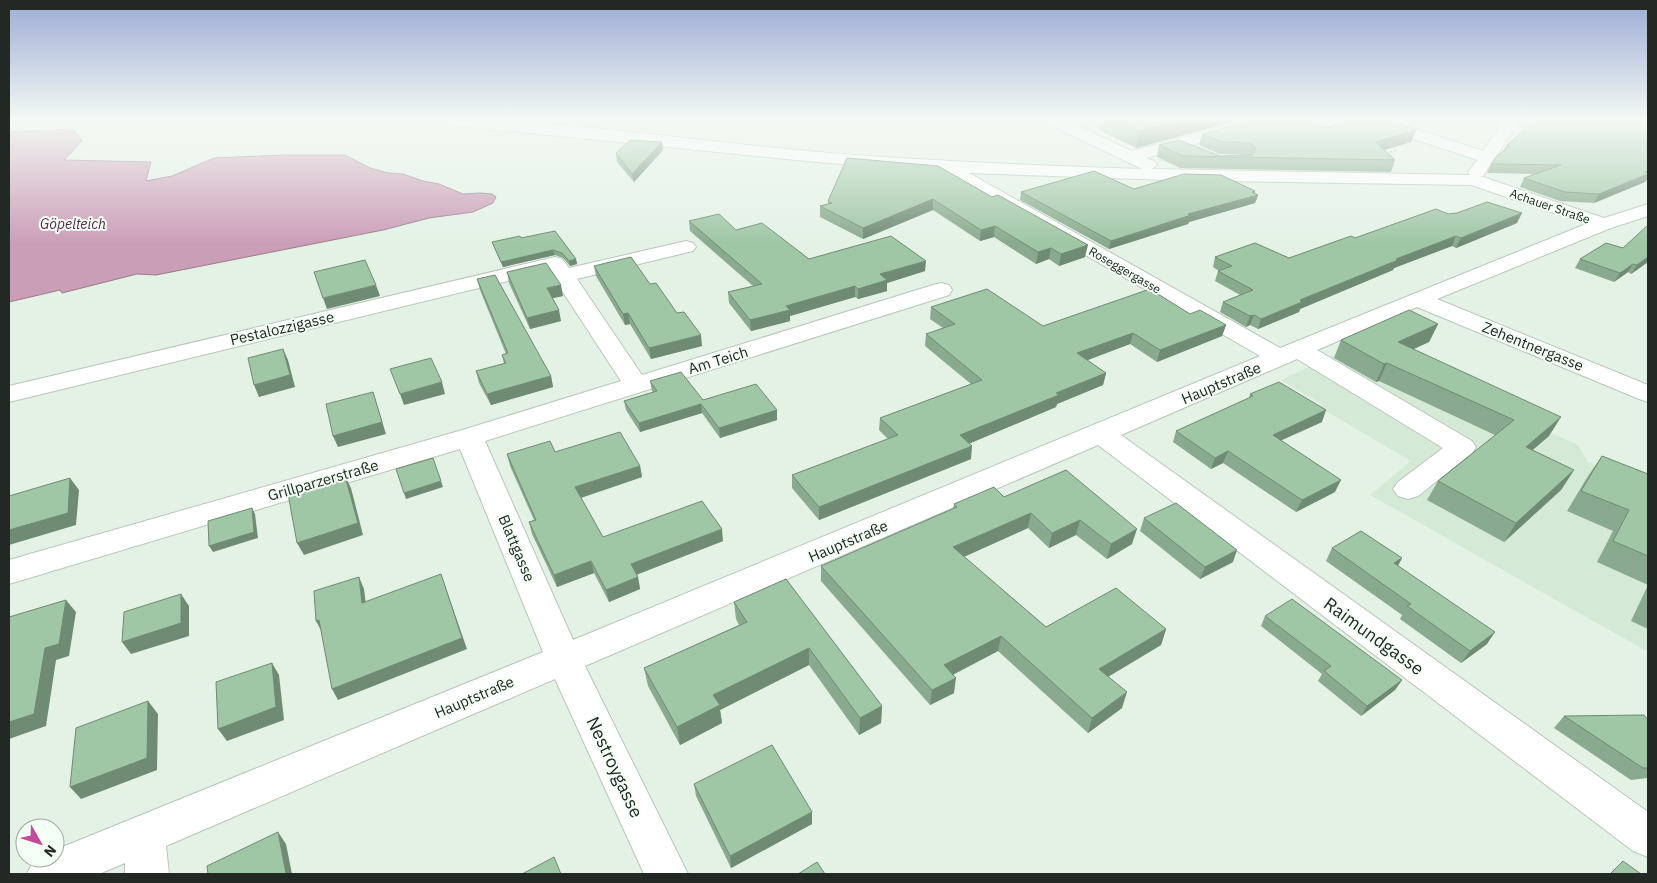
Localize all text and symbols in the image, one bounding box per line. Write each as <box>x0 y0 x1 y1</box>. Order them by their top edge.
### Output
street label: Achauer Straße <box>1508 185 1592 227</box>
water label: Göpelteich <box>40 215 106 233</box>
street label: Roseggergasse <box>1086 243 1164 297</box>
street label: Pestalozzigasse <box>228 307 336 349</box>
street label: Zehentnergasse <box>1479 317 1587 375</box>
street label: Am Teich <box>686 342 750 378</box>
street label: Hauptstraße <box>1178 358 1264 408</box>
street label: Grillparzerstraße <box>265 455 381 505</box>
street label: Blattgasse <box>494 512 540 584</box>
street label: Hauptstraße <box>805 516 891 566</box>
street label: Raimundgasse <box>1319 592 1429 680</box>
street label: Hauptstraße <box>431 672 517 722</box>
street label: Nestroygasse <box>582 713 648 821</box>
north arrow <box>15 818 65 868</box>
text: N <box>40 842 60 861</box>

